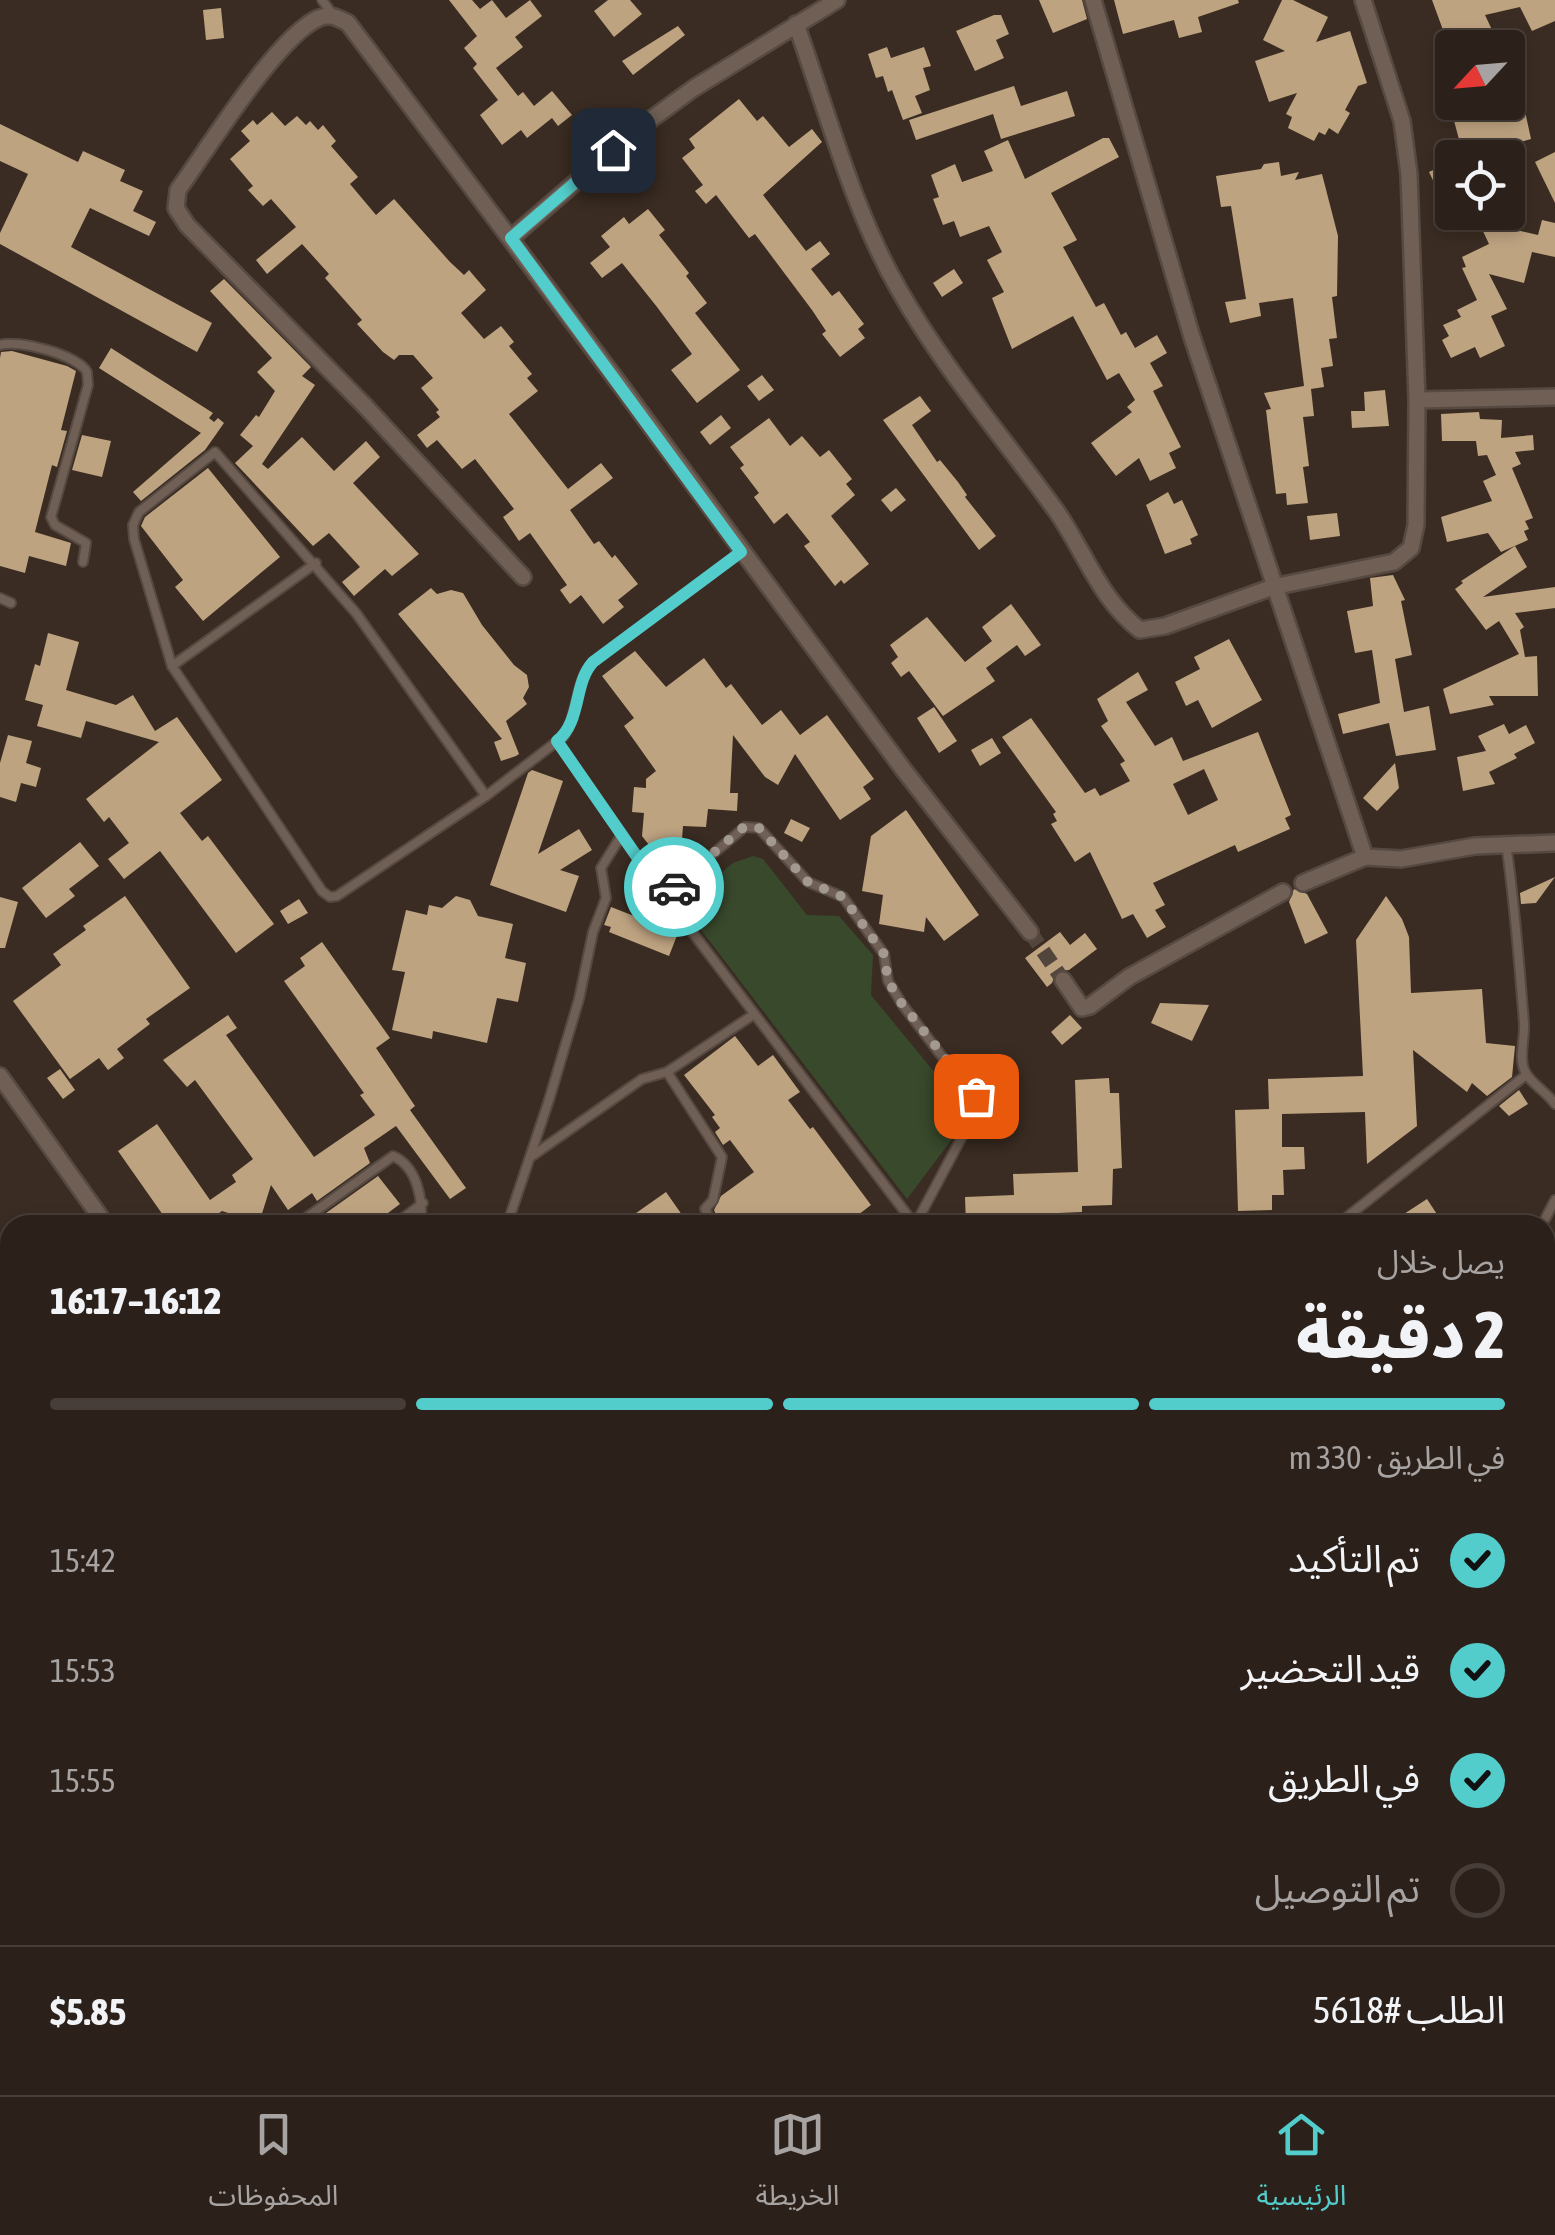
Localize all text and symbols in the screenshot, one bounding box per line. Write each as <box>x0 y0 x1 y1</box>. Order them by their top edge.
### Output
north arrow <box>1435 30 1525 120</box>
map controls <box>1435 30 1525 230</box>
pin <box>571 108 656 193</box>
icon: home <box>586 123 641 178</box>
button: locate <box>1435 140 1525 230</box>
courier <box>624 837 724 937</box>
icon: car <box>647 860 702 915</box>
pin <box>934 1054 1019 1139</box>
icon: bag <box>949 1069 1004 1124</box>
text: يصل خلال <box>1377 1243 1505 1280</box>
text: 16:12–16:17 <box>50 1279 222 1322</box>
text: 2 دقيقة <box>1296 1297 1505 1372</box>
text: في الطريق · 330 m <box>1289 1439 1505 1476</box>
icon: check <box>1450 1533 1505 1588</box>
text: تم التأكيد <box>1288 1537 1420 1580</box>
text: 15:42 <box>50 1542 116 1579</box>
icon: check <box>1450 1643 1505 1698</box>
text: قيد التحضير <box>1241 1647 1420 1690</box>
text: 15:53 <box>50 1652 116 1689</box>
icon: check <box>1450 1753 1505 1808</box>
text: في الطريق <box>1268 1757 1420 1800</box>
text: 15:55 <box>50 1762 116 1799</box>
text: تم التوصيل <box>1255 1867 1420 1910</box>
text: الطلب #5618 <box>1313 1988 1505 2031</box>
text: $5.85 <box>50 1990 126 2033</box>
tab: المحفوظات <box>209 2107 339 2226</box>
tab: الخريطة <box>756 2107 839 2226</box>
tab: الرئيسية <box>1256 2107 1346 2226</box>

